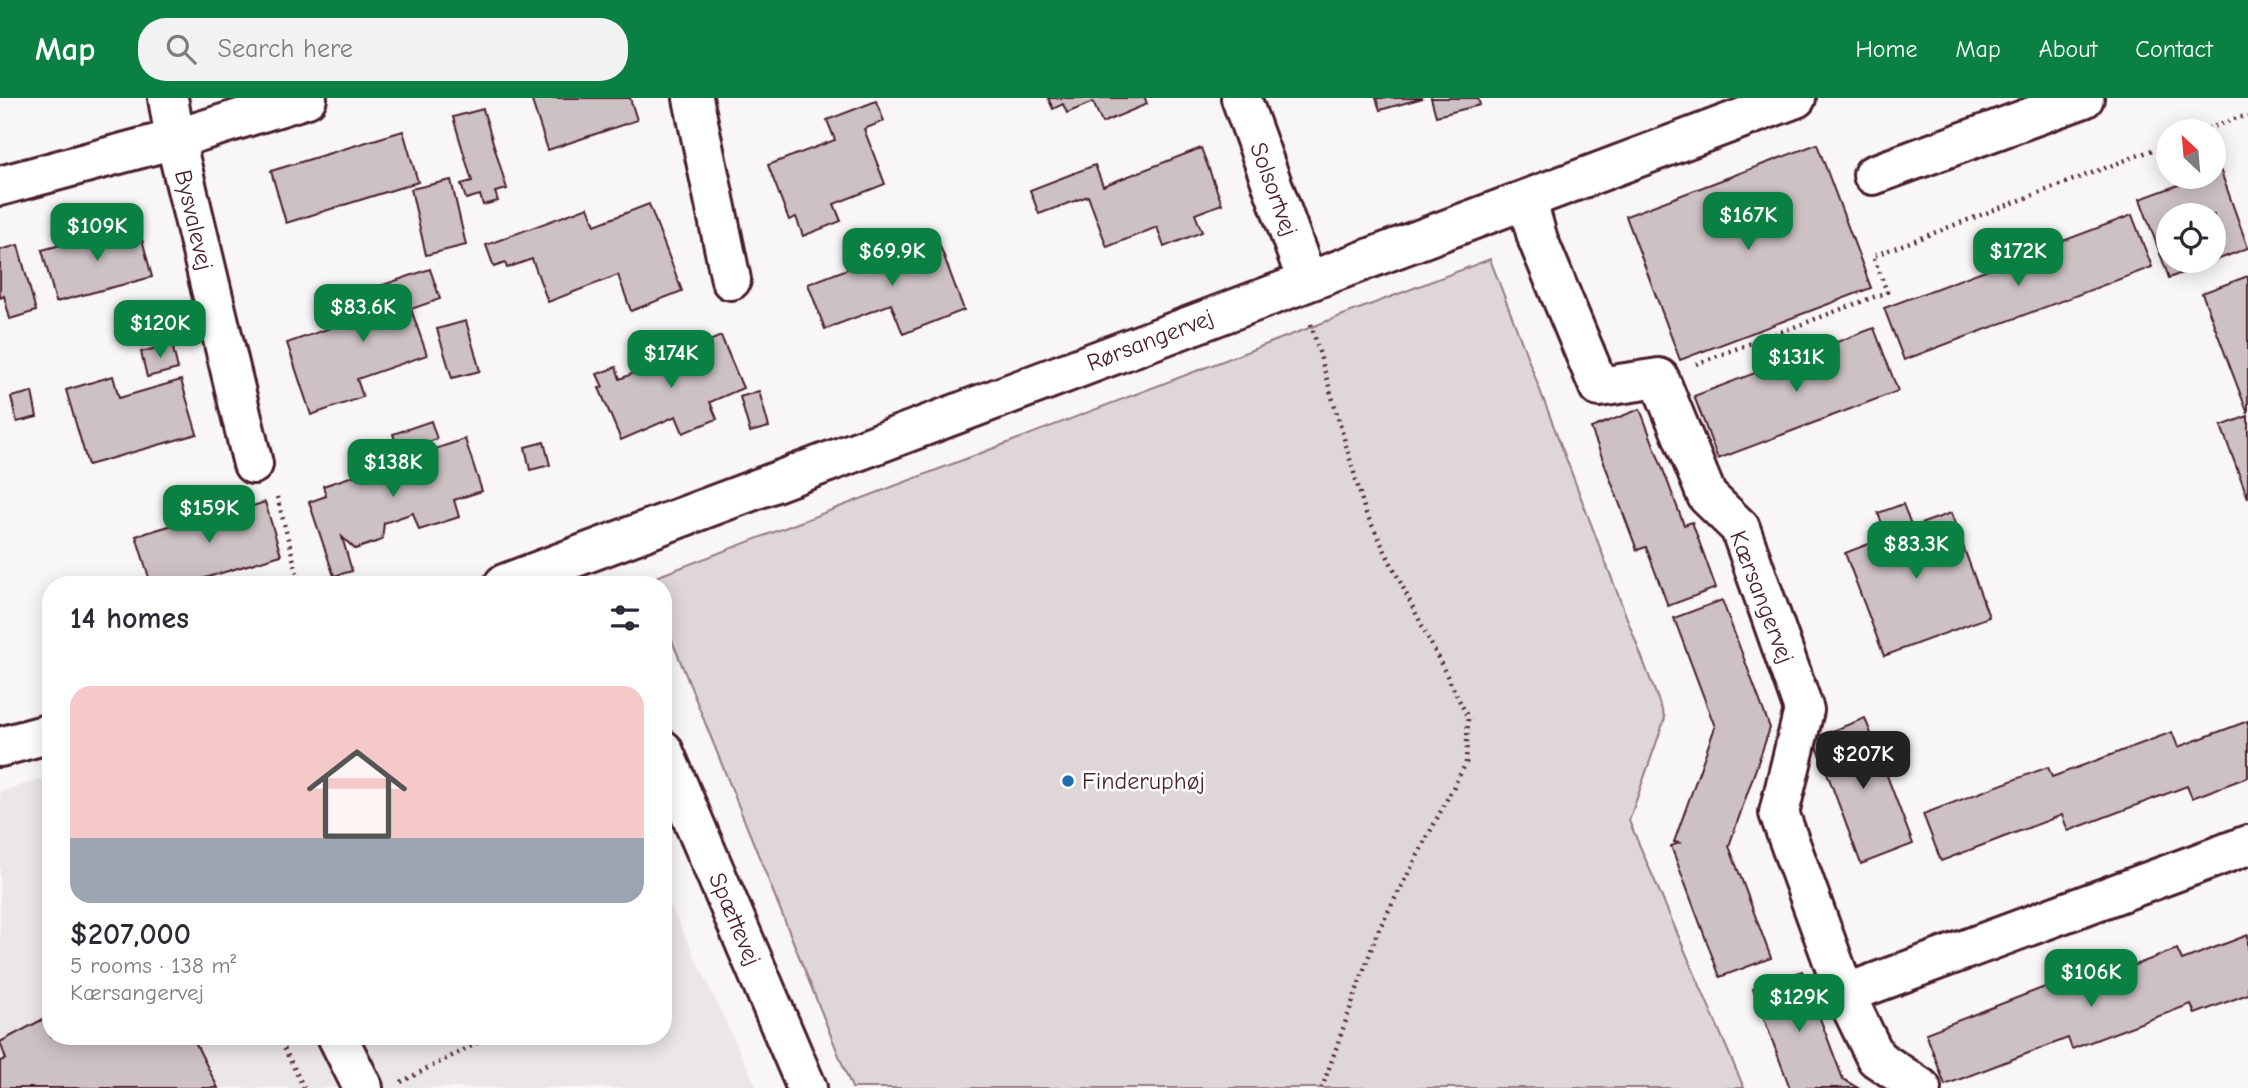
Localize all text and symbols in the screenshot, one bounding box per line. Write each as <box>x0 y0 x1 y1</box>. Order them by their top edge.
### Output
search box <box>138 18 628 81</box>
text: Map <box>35 30 96 68</box>
icon: search <box>162 30 200 68</box>
text: Search here <box>218 34 353 64</box>
text: Home <box>1856 35 1917 63</box>
text: Map <box>1955 35 2001 63</box>
text: About <box>2039 35 2097 63</box>
text: Contact <box>2135 35 2213 63</box>
north arrow <box>2156 119 2226 189</box>
map controls <box>2156 119 2226 273</box>
street label: Solsortvej <box>1244 138 1304 240</box>
street label: Bysvalevej <box>169 167 219 273</box>
pin: $167K <box>1699 192 1797 252</box>
text: $167K <box>1719 201 1777 228</box>
button: locate <box>2156 203 2226 273</box>
pin: $109K <box>48 204 146 263</box>
text: $109K <box>66 212 128 239</box>
pin: $69.9K <box>835 228 949 288</box>
pin: $172K <box>1969 228 2067 288</box>
text: $69.9K <box>858 237 926 264</box>
text: $172K <box>1989 237 2047 264</box>
pin: $83.6K <box>306 285 420 344</box>
text: $83.6K <box>330 293 396 320</box>
pin: $120K <box>111 300 209 360</box>
street label: Rørsangervej <box>1083 303 1217 377</box>
text: $120K <box>130 309 190 336</box>
pin: $174K <box>622 330 720 390</box>
pin: $131K <box>1747 334 1845 394</box>
text: $174K <box>643 339 699 366</box>
text: $131K <box>1768 343 1824 370</box>
pin: $138K <box>344 440 442 499</box>
text: $138K <box>364 448 422 475</box>
pin: $159K <box>160 486 258 545</box>
text: $159K <box>179 494 239 521</box>
pin: $83.3K <box>1859 522 1973 581</box>
street label: Kærsangervej <box>1724 527 1800 667</box>
text: $83.3K <box>1883 530 1949 557</box>
icon: filters <box>606 599 644 637</box>
text: 14 homes <box>70 601 189 636</box>
icon: home <box>294 731 420 857</box>
pin: $207K <box>1814 732 1912 791</box>
text: $207K <box>1832 740 1894 767</box>
place label: Finderuphøj <box>1082 767 1205 795</box>
marker: Finderuphøj <box>1060 773 1076 789</box>
street label: Spættevej <box>703 868 767 970</box>
text: $207,000 <box>70 917 191 952</box>
pin: $106K <box>2042 950 2140 1009</box>
text: 5 rooms · 138 m² <box>70 952 236 979</box>
text: $106K <box>2060 958 2122 985</box>
pin: $129K <box>1750 974 1848 1034</box>
text: Kærsangervej <box>70 979 204 1006</box>
text: $129K <box>1769 983 1829 1010</box>

